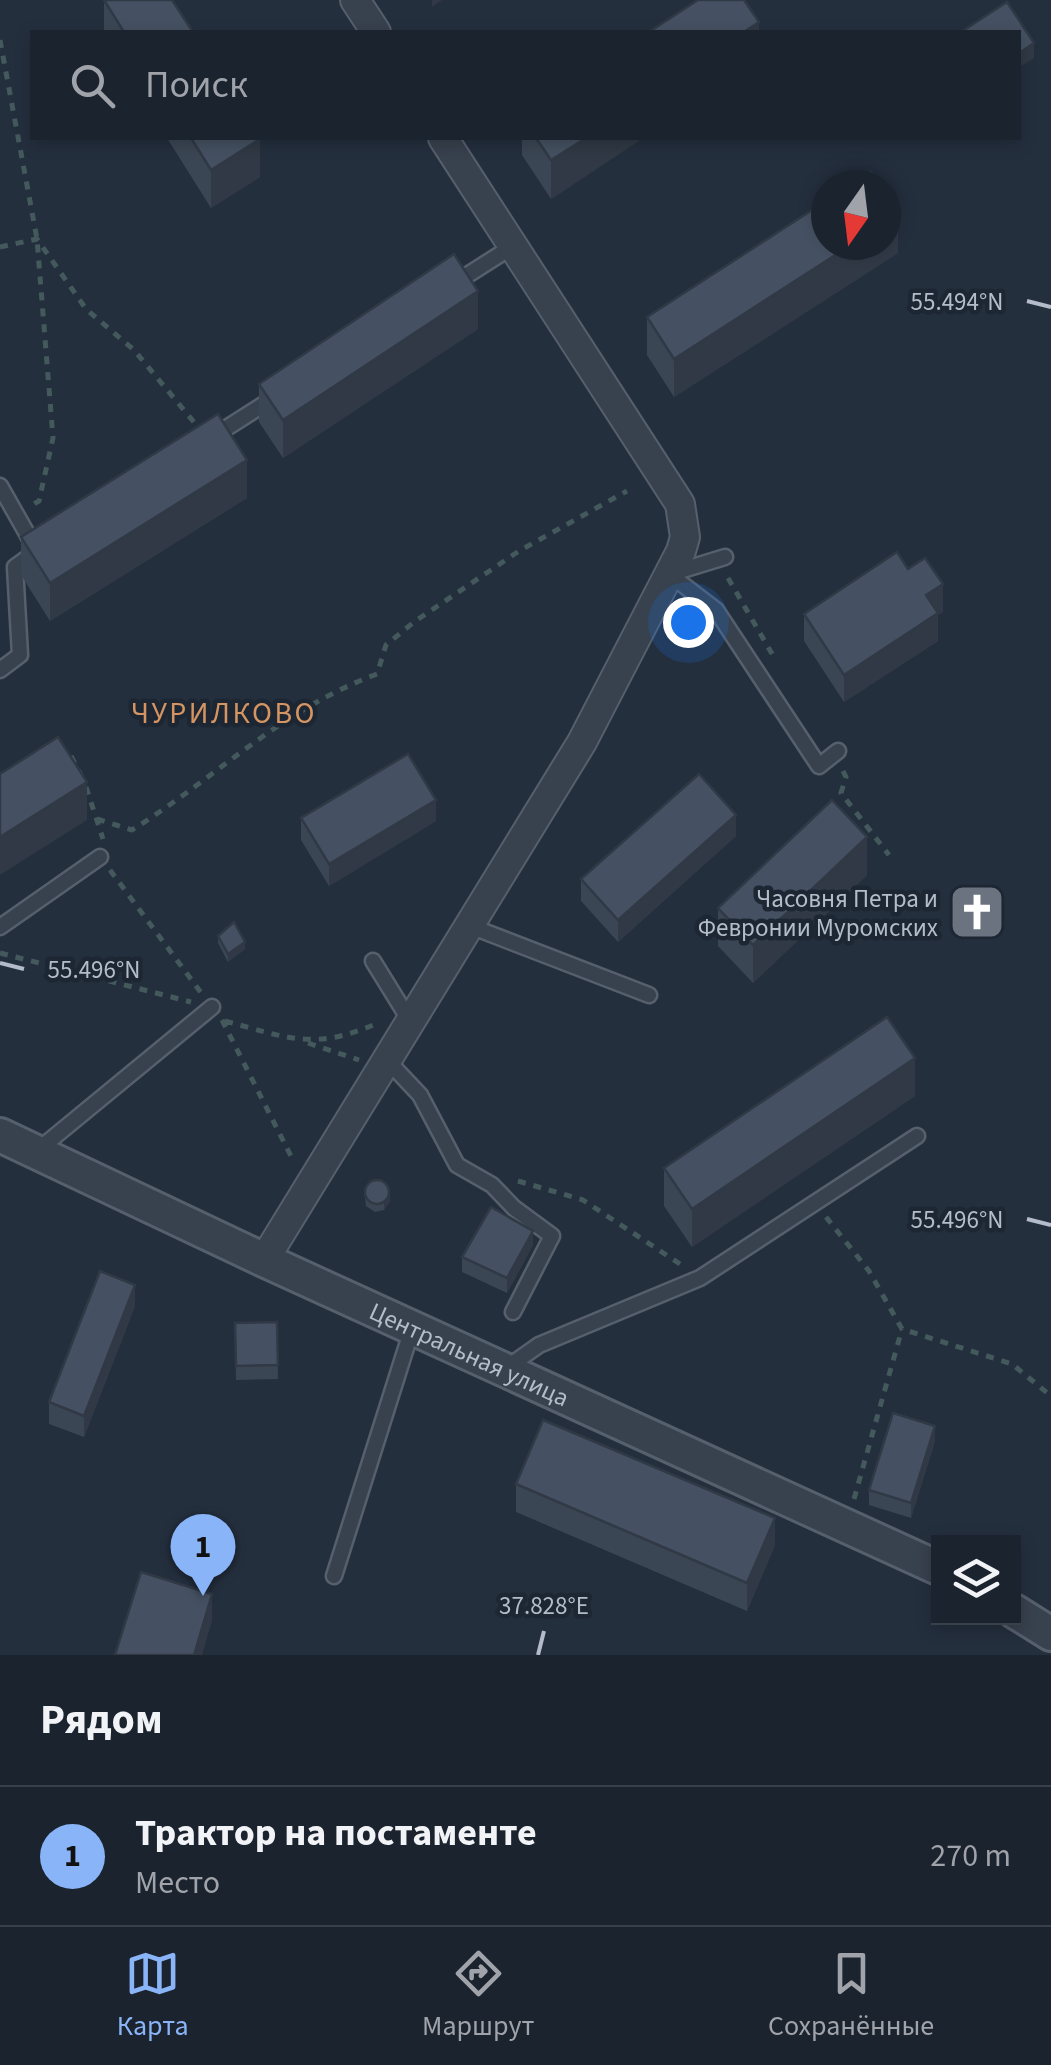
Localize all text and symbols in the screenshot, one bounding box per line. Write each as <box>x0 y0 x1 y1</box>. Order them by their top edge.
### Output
search box <box>30 30 1021 140</box>
icon: search <box>65 58 120 113</box>
text: Поиск <box>145 58 248 112</box>
north arrow <box>811 170 901 260</box>
text: 55.494°N <box>911 284 1003 320</box>
your location <box>663 597 714 648</box>
district label: ЧУРИЛКОВО <box>131 692 317 735</box>
place label: Часовня Петра и Февронии Муромских <box>698 881 938 946</box>
church icon: Часовня Петра и Февронии Муромских <box>947 882 1007 942</box>
text: 55.496°N <box>48 952 140 988</box>
text: 55.496°N <box>911 1202 1003 1238</box>
street label: Центральная улица <box>363 1294 575 1416</box>
pin: 1 <box>170 1514 236 1596</box>
map controls <box>931 1535 1021 1625</box>
button: layers <box>931 1535 1021 1625</box>
text: 37.828°E <box>499 1588 589 1624</box>
text: Рядом <box>40 1690 163 1750</box>
text: Трактор на постаменте <box>135 1806 537 1860</box>
text: 1 <box>64 1833 81 1879</box>
text: 270 m <box>930 1833 1011 1879</box>
text: Место <box>135 1860 220 1906</box>
tab: Карта <box>117 1946 189 2046</box>
tab: Маршрут <box>422 1946 534 2046</box>
tab: Сохранённые <box>768 1946 934 2046</box>

